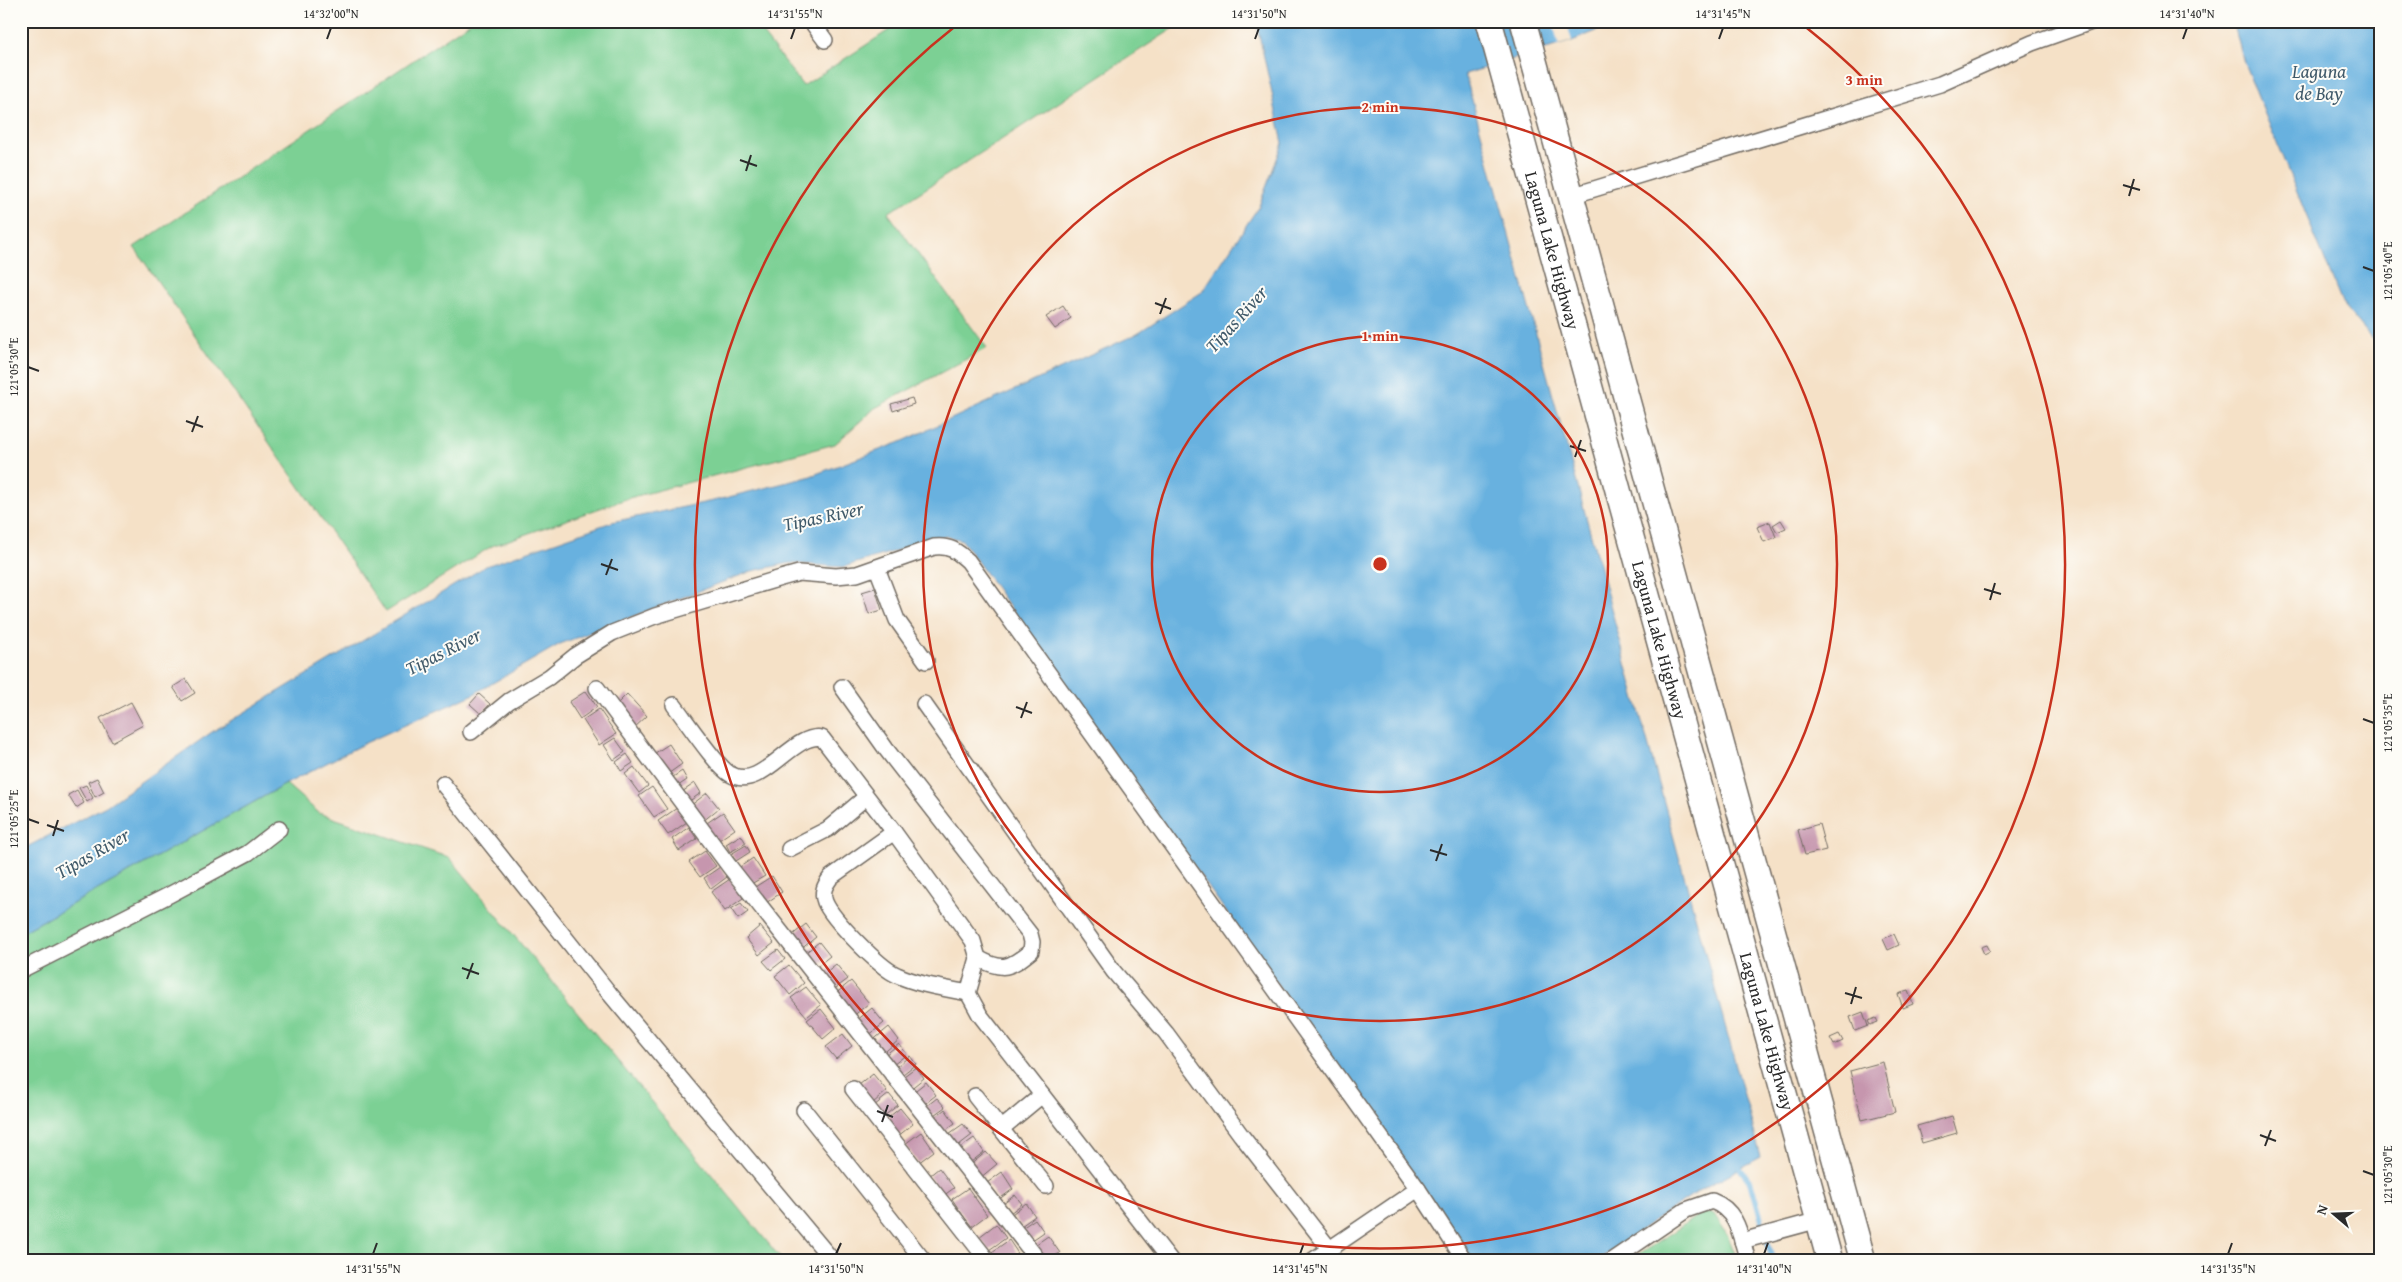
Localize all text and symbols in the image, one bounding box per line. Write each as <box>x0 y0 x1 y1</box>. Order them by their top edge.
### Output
text: 14°32'00"N <box>303 5 359 22</box>
text: 14°31'55"N <box>767 5 823 22</box>
text: 14°31'50"N <box>1231 5 1287 22</box>
text: 14°31'45"N <box>1695 5 1751 22</box>
text: 14°31'40"N <box>2159 5 2215 22</box>
water label: Laguna de Bay <box>2291 57 2346 107</box>
text: 3 min <box>1845 69 1883 90</box>
text: 2 min <box>1361 96 1399 117</box>
street label: Laguna Lake Highway <box>1518 168 1587 333</box>
text: 121°05'40"E <box>2379 241 2396 301</box>
water label: Tipas River <box>1198 279 1274 359</box>
text: 1 min <box>1361 325 1399 346</box>
text: 121°05'30"E <box>5 337 22 397</box>
water label: Tipas River <box>780 494 867 538</box>
centre of rings <box>1371 555 1389 573</box>
street label: Laguna Lake Highway <box>1625 558 1694 722</box>
water label: Tipas River <box>400 620 487 682</box>
text: 121°05'35"E <box>2379 693 2396 753</box>
text: 121°05'25"E <box>5 789 22 849</box>
water label: Tipas River <box>50 820 135 886</box>
street label: Laguna Lake Highway <box>1733 949 1802 1114</box>
text: 121°05'30"E <box>2379 1145 2396 1205</box>
north arrow <box>2310 1190 2360 1240</box>
text: N <box>2311 1201 2333 1217</box>
text: 14°31'55"N <box>345 1260 401 1277</box>
text: 14°31'50"N <box>808 1260 864 1277</box>
text: 14°31'45"N <box>1272 1260 1328 1277</box>
text: 14°31'40"N <box>1736 1260 1792 1277</box>
text: 14°31'35"N <box>2200 1260 2256 1277</box>

